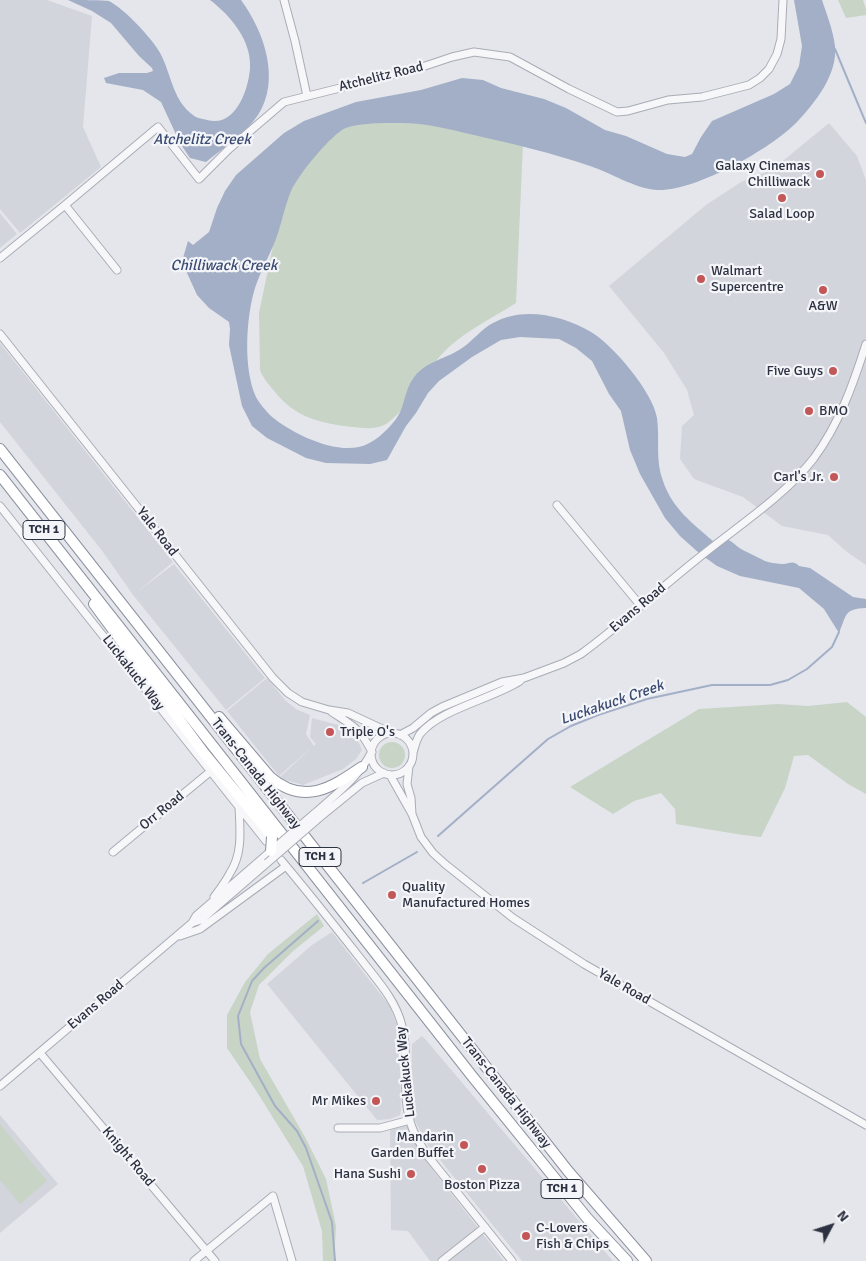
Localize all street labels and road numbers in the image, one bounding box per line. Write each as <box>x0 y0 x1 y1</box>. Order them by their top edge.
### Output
street label: Atchelitz Road <box>337 58 425 96</box>
street label: Yale Road <box>133 504 181 560</box>
road number: TCH 1 <box>23 520 65 540</box>
street label: Evans Road <box>607 580 669 636</box>
street label: Luckakuck Way <box>98 632 168 714</box>
street label: Trans-Canada Highway <box>207 715 305 833</box>
street label: Orr Road <box>136 788 188 834</box>
road number: TCH 1 <box>299 848 341 866</box>
street label: Yale Road <box>595 965 653 1009</box>
street label: Evans Road <box>65 977 127 1033</box>
street label: Luckakuck Way <box>393 1026 419 1118</box>
street label: Trans-Canada Highway <box>457 1034 555 1152</box>
street label: Knight Road <box>98 1124 158 1190</box>
road number: TCH 1 <box>541 1180 583 1198</box>

